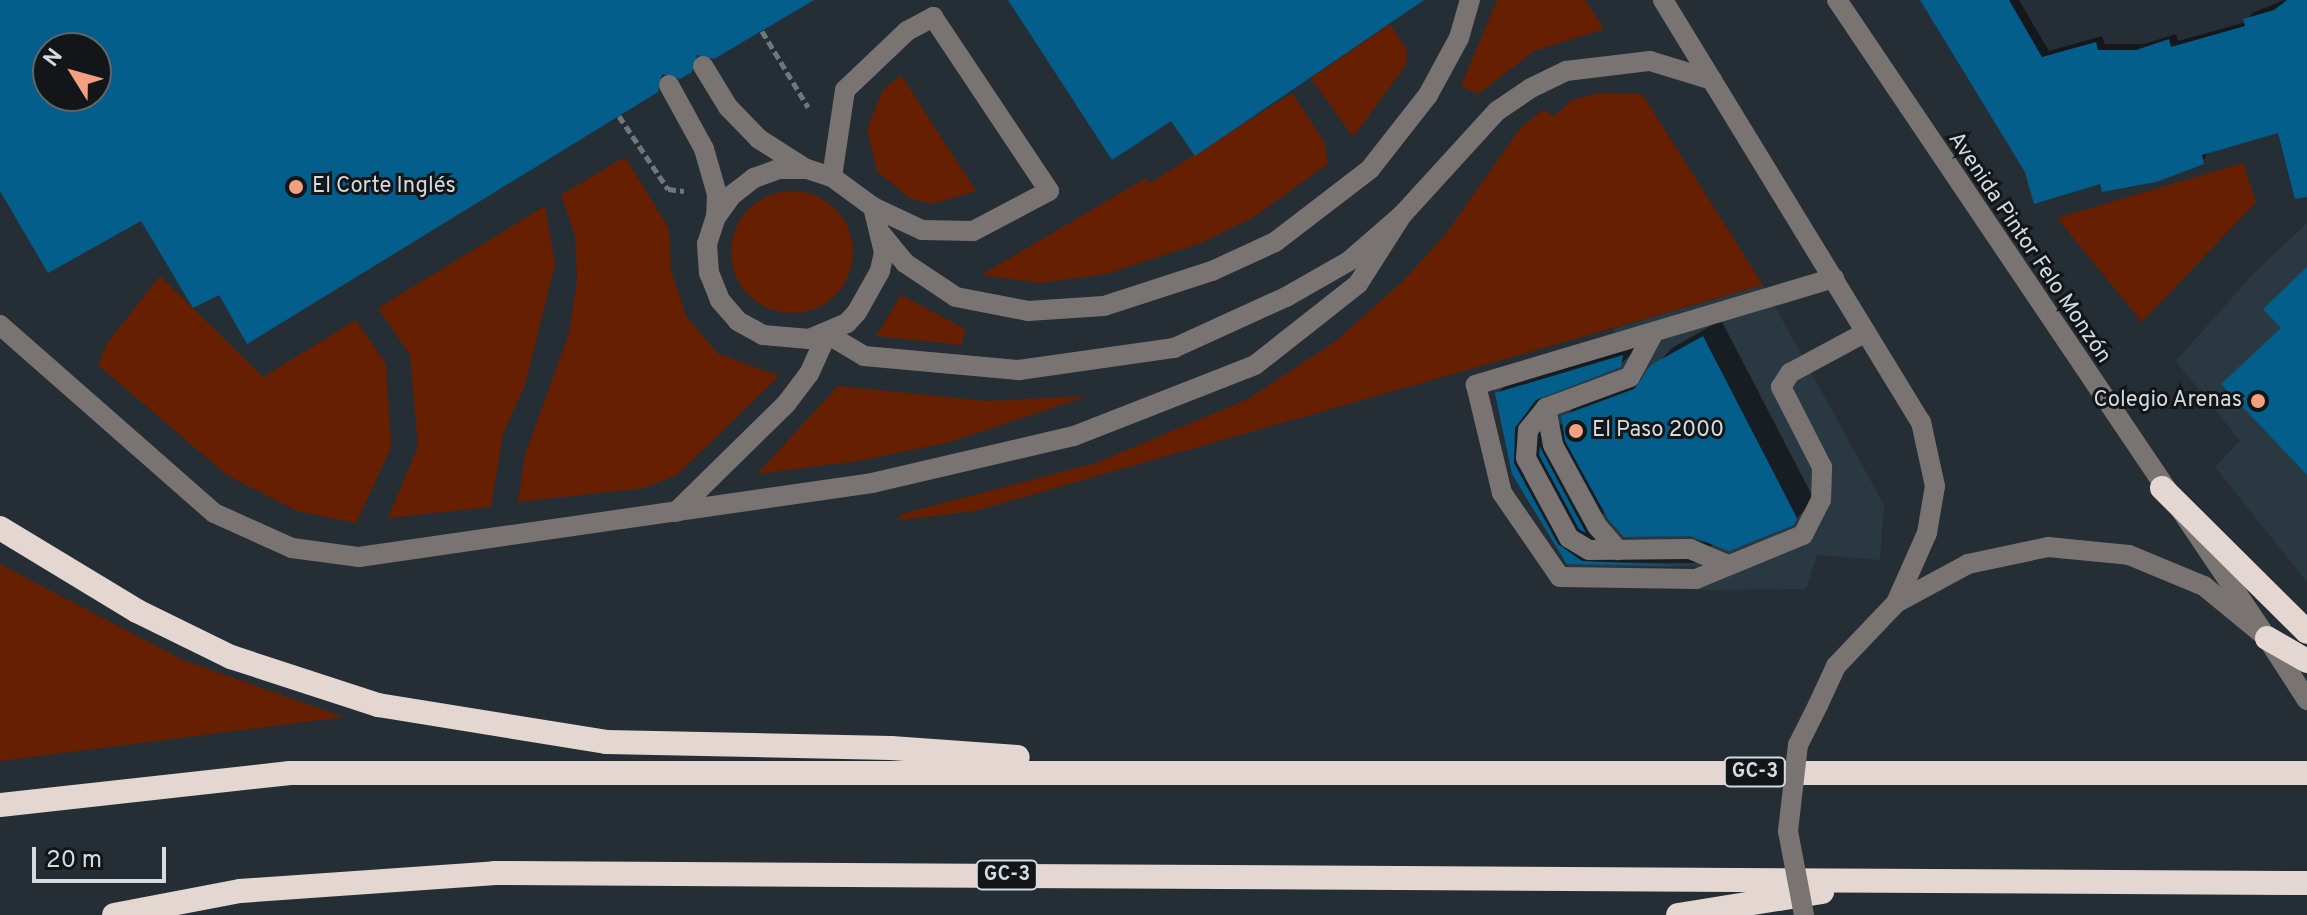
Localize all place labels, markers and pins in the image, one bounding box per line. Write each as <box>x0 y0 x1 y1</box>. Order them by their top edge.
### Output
place label: El Corte Inglés <box>312 174 456 200</box>
marker: El Corte Inglés <box>287 178 305 196</box>
place label: Colegio Arenas <box>2093 388 2242 414</box>
marker: Colegio Arenas <box>2249 392 2267 410</box>
place label: El Paso 2000 <box>1592 418 1724 444</box>
marker: El Paso 2000 <box>1567 422 1585 440</box>

